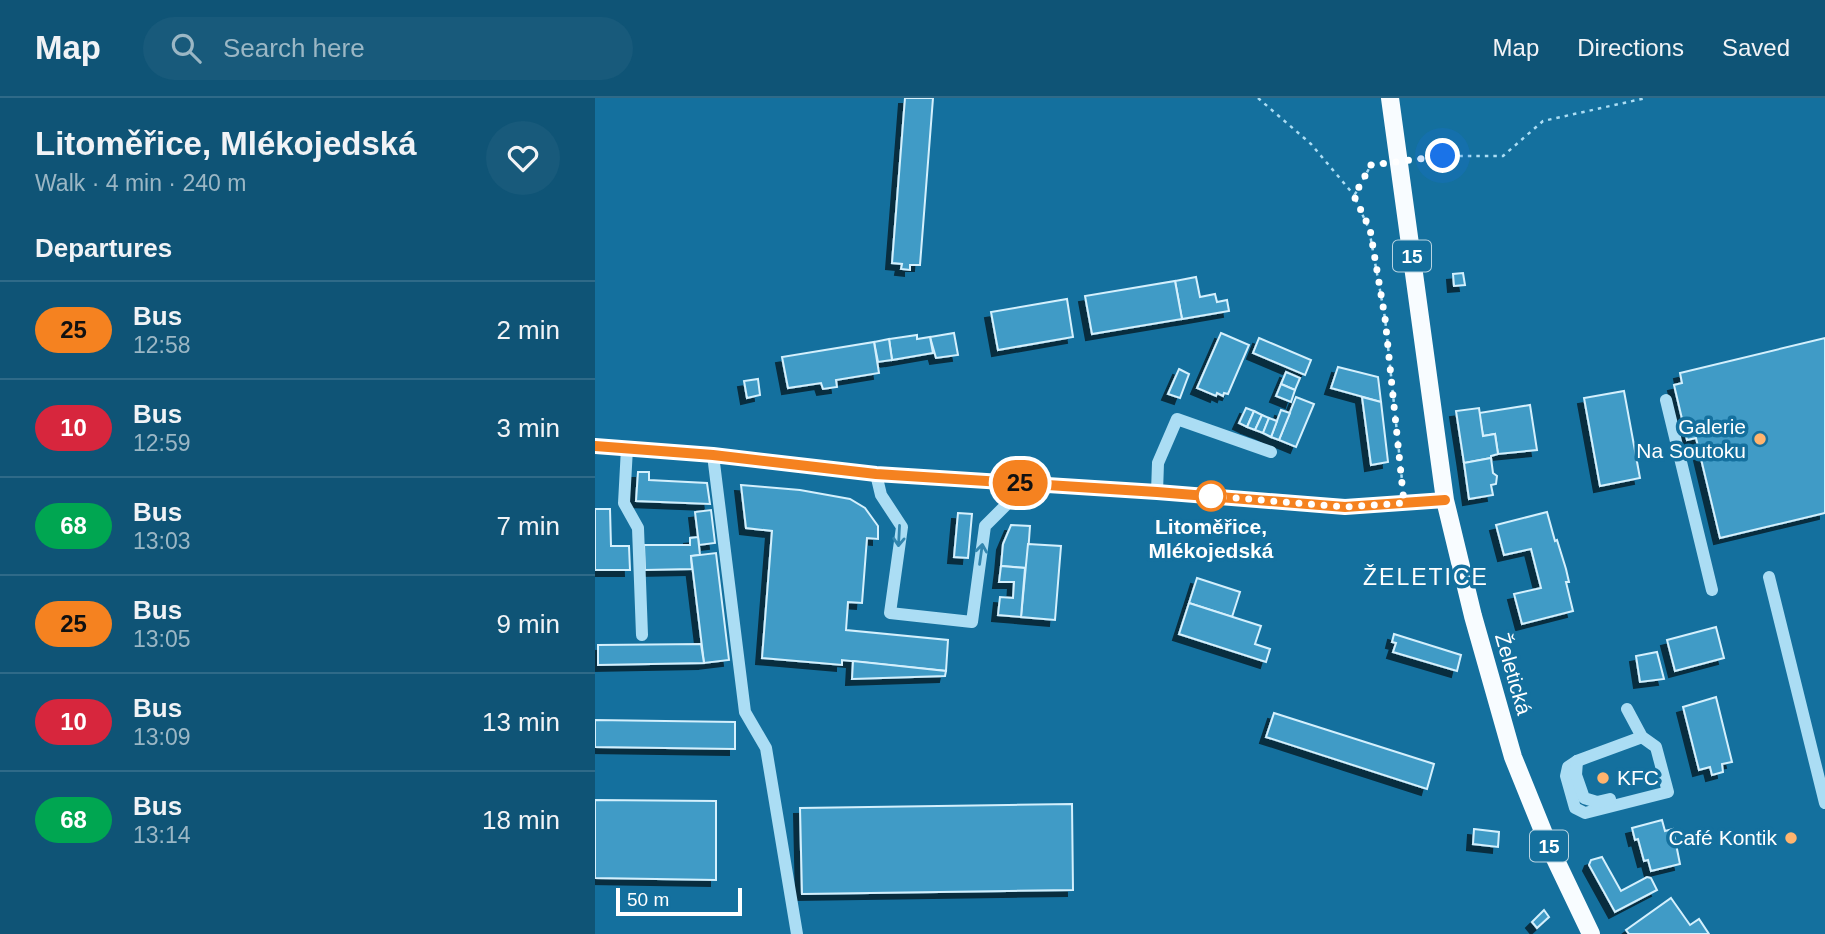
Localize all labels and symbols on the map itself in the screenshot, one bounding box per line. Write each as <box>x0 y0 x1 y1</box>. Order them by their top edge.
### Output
your location <box>1425 138 1460 173</box>
road number: 15 <box>1393 240 1431 272</box>
place label: Galerie Na Soutoku <box>1636 415 1746 462</box>
marker: Galerie Na Soutoku <box>1752 431 1768 447</box>
line badge: 25 <box>989 460 1052 506</box>
marker: Litoměřice, Mlékojedská <box>1196 481 1226 511</box>
place label: Litoměřice, Mlékojedská <box>1149 515 1274 562</box>
one-way arrow <box>893 524 906 547</box>
one-way arrow <box>975 544 988 566</box>
district label: ŽELETICE <box>1363 564 1489 590</box>
street label: Želetická <box>1491 630 1536 718</box>
place label: KFC <box>1617 766 1659 789</box>
marker: KFC <box>1595 770 1611 786</box>
place label: Café Kontik <box>1668 826 1777 849</box>
marker: Café Kontik <box>1783 830 1799 846</box>
road number: 15 <box>1530 831 1568 862</box>
scale bar <box>616 885 742 917</box>

